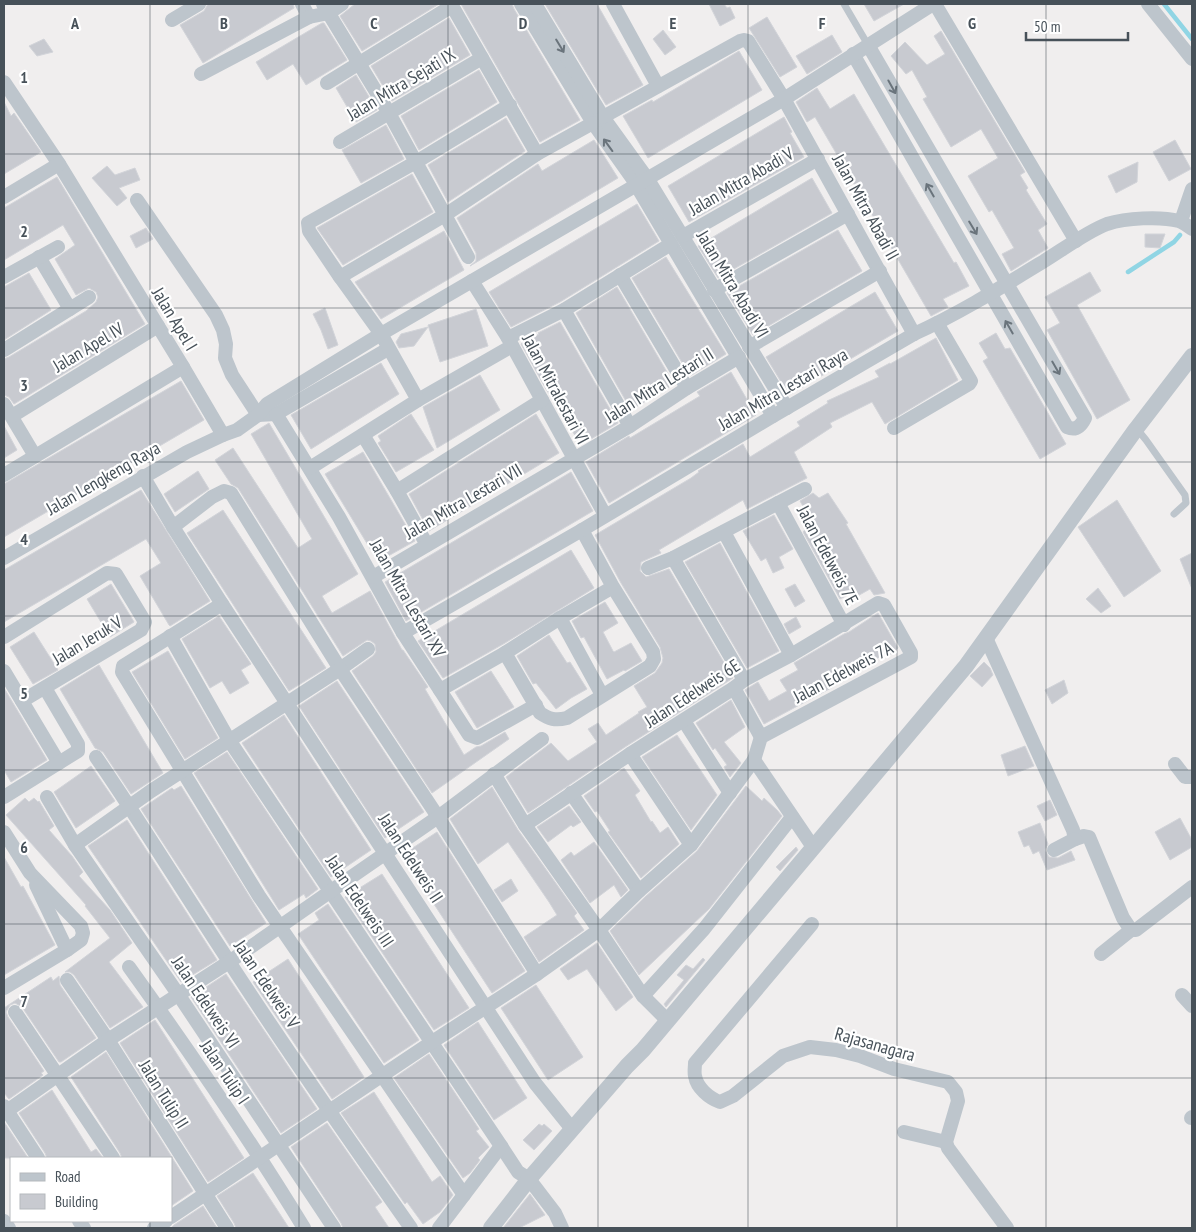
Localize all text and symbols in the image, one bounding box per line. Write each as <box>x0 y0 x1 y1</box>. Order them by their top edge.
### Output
scale bar <box>1026 10 1128 42</box>
text: A <box>70 13 80 33</box>
text: B <box>220 13 228 33</box>
text: C <box>370 13 378 33</box>
text: D <box>519 13 528 33</box>
text: E <box>670 13 677 33</box>
text: F <box>819 13 826 33</box>
text: G <box>968 13 976 33</box>
text: 50 m <box>1034 17 1060 36</box>
one-way arrow <box>556 38 566 52</box>
street label: Jalan Mitra Sejati IX <box>342 42 460 126</box>
text: 1 <box>20 67 28 87</box>
one-way arrow <box>887 80 897 95</box>
one-way arrow <box>603 138 613 152</box>
street label: Jalan Mitra Abadi V <box>684 141 798 221</box>
street label: Jalan Mitra Abadi II <box>827 149 905 264</box>
one-way arrow <box>925 183 935 197</box>
text: 2 <box>20 221 28 241</box>
one-way arrow <box>969 221 979 235</box>
street label: Jalan Mitra Abadi VI <box>691 225 774 342</box>
street label: Jalan Apel I <box>147 282 203 355</box>
street label: Jalan Apel IV <box>48 317 128 378</box>
one-way arrow <box>1004 320 1014 334</box>
street label: Jalan Mitralestari VI <box>517 329 595 448</box>
street label: Jalan Mitra Lestari II <box>599 342 718 428</box>
street label: Jalan Mitra Lestari Raya <box>713 343 852 436</box>
one-way arrow <box>1051 361 1061 375</box>
text: 3 <box>20 375 28 395</box>
street label: Jalan Lengkeng Raya <box>41 436 164 520</box>
street label: Jalan Mitra Lestari VII <box>399 458 526 545</box>
street label: Jalan Edelweis 7E <box>792 500 864 609</box>
text: 4 <box>20 529 28 549</box>
street label: Jalan Mitra Lestari XV <box>364 534 451 662</box>
street label: Jalan Jeruk V <box>47 610 127 670</box>
street label: Jalan Edelweis 7A <box>788 636 897 708</box>
street label: Jalan Edelweis 6E <box>639 654 744 733</box>
text: 5 <box>20 683 28 703</box>
street label: Jalan Edelweis II <box>373 808 448 907</box>
text: 6 <box>20 837 28 857</box>
street label: Jalan Edelweis III <box>320 850 399 951</box>
street label: Jalan Edelweis V <box>229 935 305 1033</box>
street label: Jalan Edelweis VI <box>166 951 245 1052</box>
text: 7 <box>20 991 28 1011</box>
street label: Rajasanagara <box>832 1022 918 1066</box>
street label: Jalan Tulip I <box>195 1035 255 1108</box>
street label: Jalan Tulip II <box>133 1055 194 1133</box>
legend <box>10 1157 172 1222</box>
text: Road <box>55 1167 81 1186</box>
text: Building <box>55 1192 98 1211</box>

